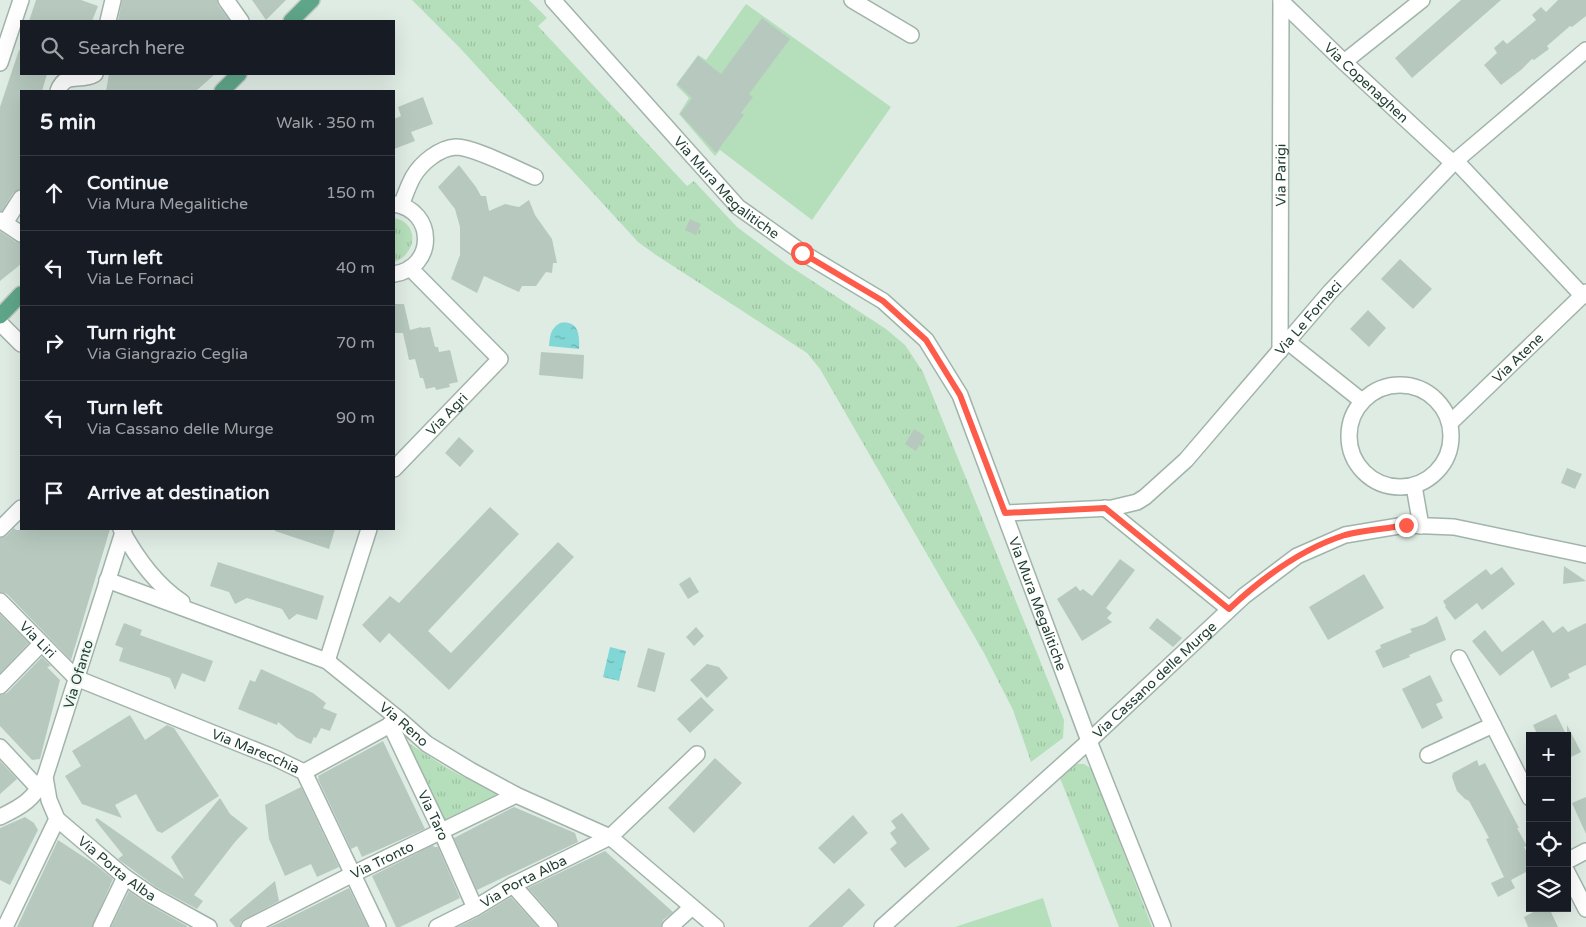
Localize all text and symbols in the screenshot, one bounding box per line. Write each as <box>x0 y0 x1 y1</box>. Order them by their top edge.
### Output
search box <box>20 20 395 75</box>
icon: search <box>38 34 66 62</box>
text: Search here <box>78 37 185 59</box>
street label: Via Copenaghen <box>1320 39 1412 126</box>
text: 5 min <box>40 110 96 135</box>
text: Walk · 350 m <box>276 113 375 133</box>
street label: Via Mura Megalitiche <box>670 133 783 243</box>
street label: Via Parigi <box>1272 144 1290 206</box>
text: Continue <box>87 172 169 194</box>
icon: ahead <box>40 179 68 207</box>
text: 150 m <box>326 183 375 203</box>
text: Via Mura Megalitiche <box>87 194 248 214</box>
route start <box>791 242 814 265</box>
text: Turn left <box>87 247 163 269</box>
icon: left <box>40 254 68 282</box>
text: 40 m <box>336 258 375 278</box>
text: Via Le Fornaci <box>87 269 194 289</box>
street label: Via Le Fornaci <box>1272 277 1345 359</box>
text: Turn right <box>87 322 175 344</box>
icon: right <box>40 329 68 357</box>
street label: Via Atene <box>1489 330 1547 387</box>
text: 70 m <box>336 333 375 353</box>
text: Via Giangrazio Ceglia <box>87 344 248 364</box>
street label: Via Agri <box>423 390 471 439</box>
text: Turn left <box>87 397 163 419</box>
icon: left <box>40 404 68 432</box>
text: 90 m <box>336 408 375 428</box>
text: Via Cassano delle Murge <box>87 419 274 439</box>
icon: arrive <box>40 479 68 507</box>
text: Arrive at destination <box>87 482 270 504</box>
route end <box>1395 514 1418 537</box>
street label: Via Mura Megalitiche <box>1005 535 1070 673</box>
street label: Via Liri <box>16 618 59 662</box>
street label: Via Cassano delle Murge <box>1089 618 1220 742</box>
street label: Via Ofanto <box>60 638 97 711</box>
street label: Via Reno <box>376 699 432 750</box>
street label: Via Marecchia <box>209 725 302 778</box>
map controls <box>1526 732 1571 912</box>
button: + <box>1526 732 1571 777</box>
button: − <box>1526 777 1571 822</box>
street label: Via Taro <box>414 788 452 843</box>
button: locate <box>1526 822 1571 867</box>
street label: Via Porta Alba <box>74 832 159 905</box>
street label: Via Tronto <box>348 838 417 883</box>
street label: Via Porta Alba <box>478 852 570 912</box>
button: layers <box>1526 867 1571 912</box>

